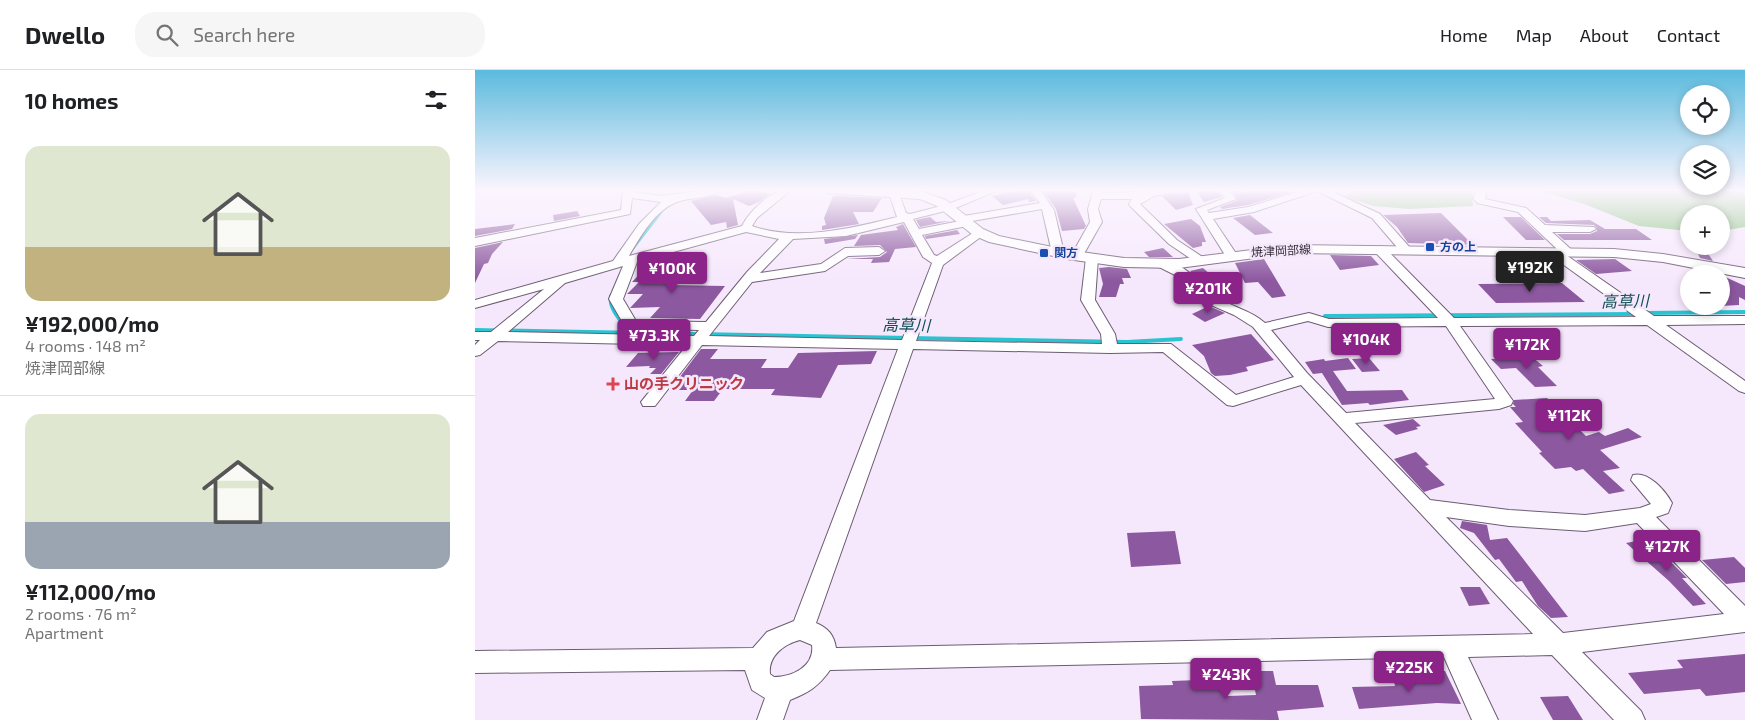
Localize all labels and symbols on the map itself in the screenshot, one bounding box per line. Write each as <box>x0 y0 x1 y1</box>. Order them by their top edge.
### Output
place label: 方の上 <box>1440 239 1476 253</box>
street label: 焼津岡部線 <box>1251 241 1311 259</box>
marker: 方の上 <box>1424 241 1436 253</box>
place label: 関方 <box>1054 245 1078 259</box>
marker: 関方 <box>1038 247 1050 259</box>
pin: ¥192K <box>1495 250 1565 293</box>
pin: ¥100K <box>637 252 707 294</box>
pin: ¥201K <box>1173 272 1243 314</box>
water label: 高草川 <box>1601 291 1651 310</box>
water label: 高草川 <box>882 315 932 334</box>
pin: ¥73.3K <box>613 318 695 361</box>
pin: ¥104K <box>1331 322 1401 365</box>
pin: ¥172K <box>1492 328 1562 370</box>
place label: 山の手クリニック <box>624 374 744 392</box>
marker: 山の手クリニック <box>606 377 620 391</box>
pin: ¥112K <box>1534 398 1604 441</box>
pin: ¥127K <box>1632 530 1702 572</box>
pin: ¥225K <box>1374 650 1444 693</box>
pin: ¥243K <box>1191 658 1261 700</box>

